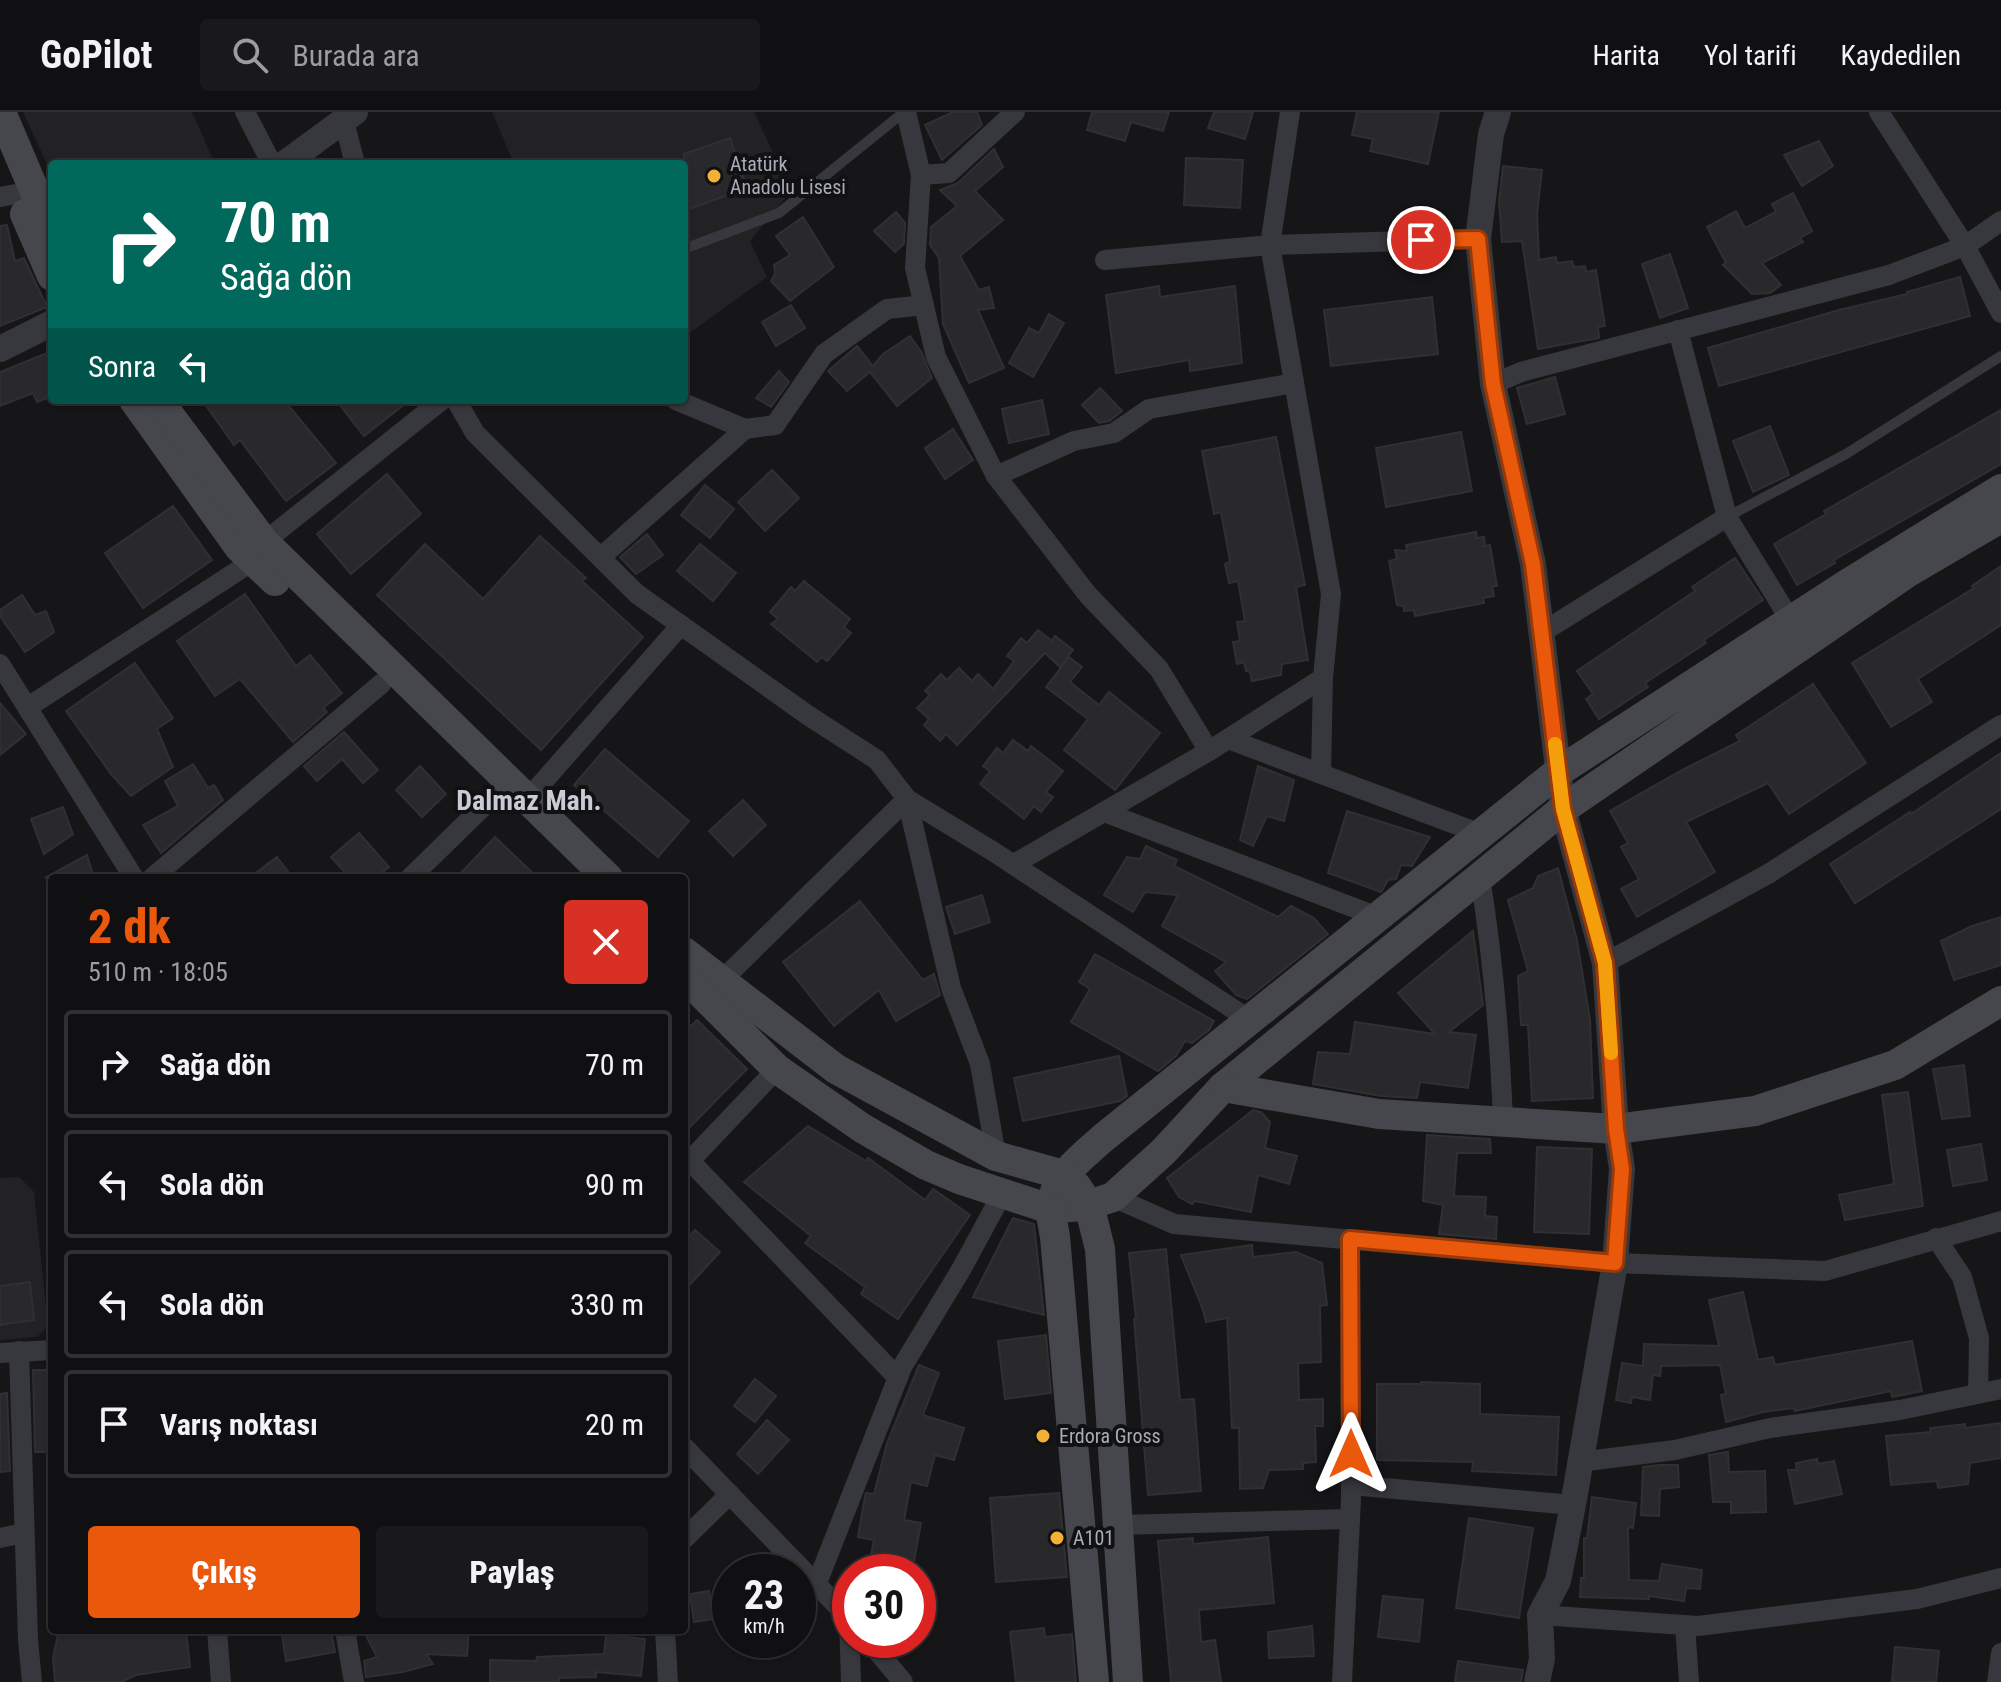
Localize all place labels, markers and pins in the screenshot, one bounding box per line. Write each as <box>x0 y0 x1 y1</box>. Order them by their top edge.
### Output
place label: Atatürk Anadolu Lisesi <box>730 152 846 199</box>
marker: Atatürk Anadolu Lisesi <box>705 167 723 185</box>
pin <box>1387 206 1455 274</box>
place label: Erdora Gross <box>1059 1424 1161 1448</box>
marker: Erdora Gross <box>1034 1427 1052 1445</box>
place label: A101 <box>1073 1526 1114 1550</box>
marker: A101 <box>1048 1529 1066 1547</box>

